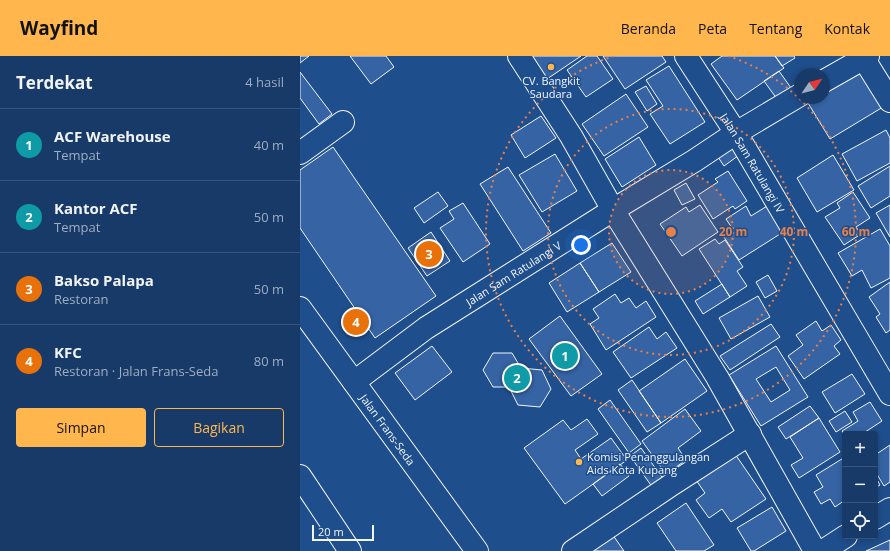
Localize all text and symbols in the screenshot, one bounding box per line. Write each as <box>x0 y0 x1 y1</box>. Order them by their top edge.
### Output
text: Wayfind <box>20 15 98 41</box>
text: Beranda <box>621 19 676 38</box>
text: Peta <box>698 19 727 38</box>
text: Tentang <box>749 19 802 38</box>
text: Kontak <box>824 19 870 38</box>
marker: CV. Bangkit Saudara <box>546 62 556 72</box>
north arrow <box>794 68 830 104</box>
text: Terdekat <box>16 71 93 94</box>
text: 4 hasil <box>245 73 284 91</box>
place label: CV. Bangkit Saudara <box>522 73 580 101</box>
street label: Jalan Sam Ratulangi IV <box>717 109 789 215</box>
text: ACF Warehouse <box>54 126 171 146</box>
text: 1 <box>25 136 33 154</box>
text: 40 m <box>254 136 284 154</box>
text: Tempat <box>54 146 100 164</box>
text: Kantor ACF <box>54 198 138 218</box>
text: 2 <box>25 208 33 226</box>
text: 50 m <box>254 208 284 226</box>
text: Tempat <box>54 218 100 236</box>
text: 20 m <box>719 223 747 240</box>
text: 40 m <box>780 223 808 240</box>
text: 60 m <box>842 223 870 240</box>
centre of rings <box>664 225 678 239</box>
your location <box>571 235 591 255</box>
street label: Jalan Sam Ratulangi V <box>462 237 564 309</box>
pin: 3 <box>416 239 442 269</box>
text: Bakso Palapa <box>54 270 154 290</box>
text: 3 <box>25 280 33 298</box>
text: 50 m <box>254 280 284 298</box>
text: Restoran <box>54 290 108 308</box>
pin: 4 <box>343 307 369 337</box>
pin: 1 <box>552 341 578 371</box>
text: KFC <box>54 342 82 362</box>
text: 4 <box>25 352 33 370</box>
text: 80 m <box>254 352 284 370</box>
text: Restoran · Jalan Frans-Seda <box>54 362 218 380</box>
pin: 2 <box>504 363 530 393</box>
street label: Jalan Frans-Seda <box>357 390 419 468</box>
button: Simpan <box>16 408 146 447</box>
button: Bagikan <box>154 408 284 447</box>
map controls <box>842 431 878 539</box>
button: + <box>842 431 878 467</box>
place label: Komisi Penanggulangan Aids Kota Kupang <box>587 449 710 477</box>
marker: Komisi Penanggulangan Aids Kota Kupang <box>574 457 584 467</box>
button: − <box>842 467 878 503</box>
button: locate <box>842 503 878 539</box>
scale bar <box>312 523 374 542</box>
text: 20 m <box>318 524 344 539</box>

